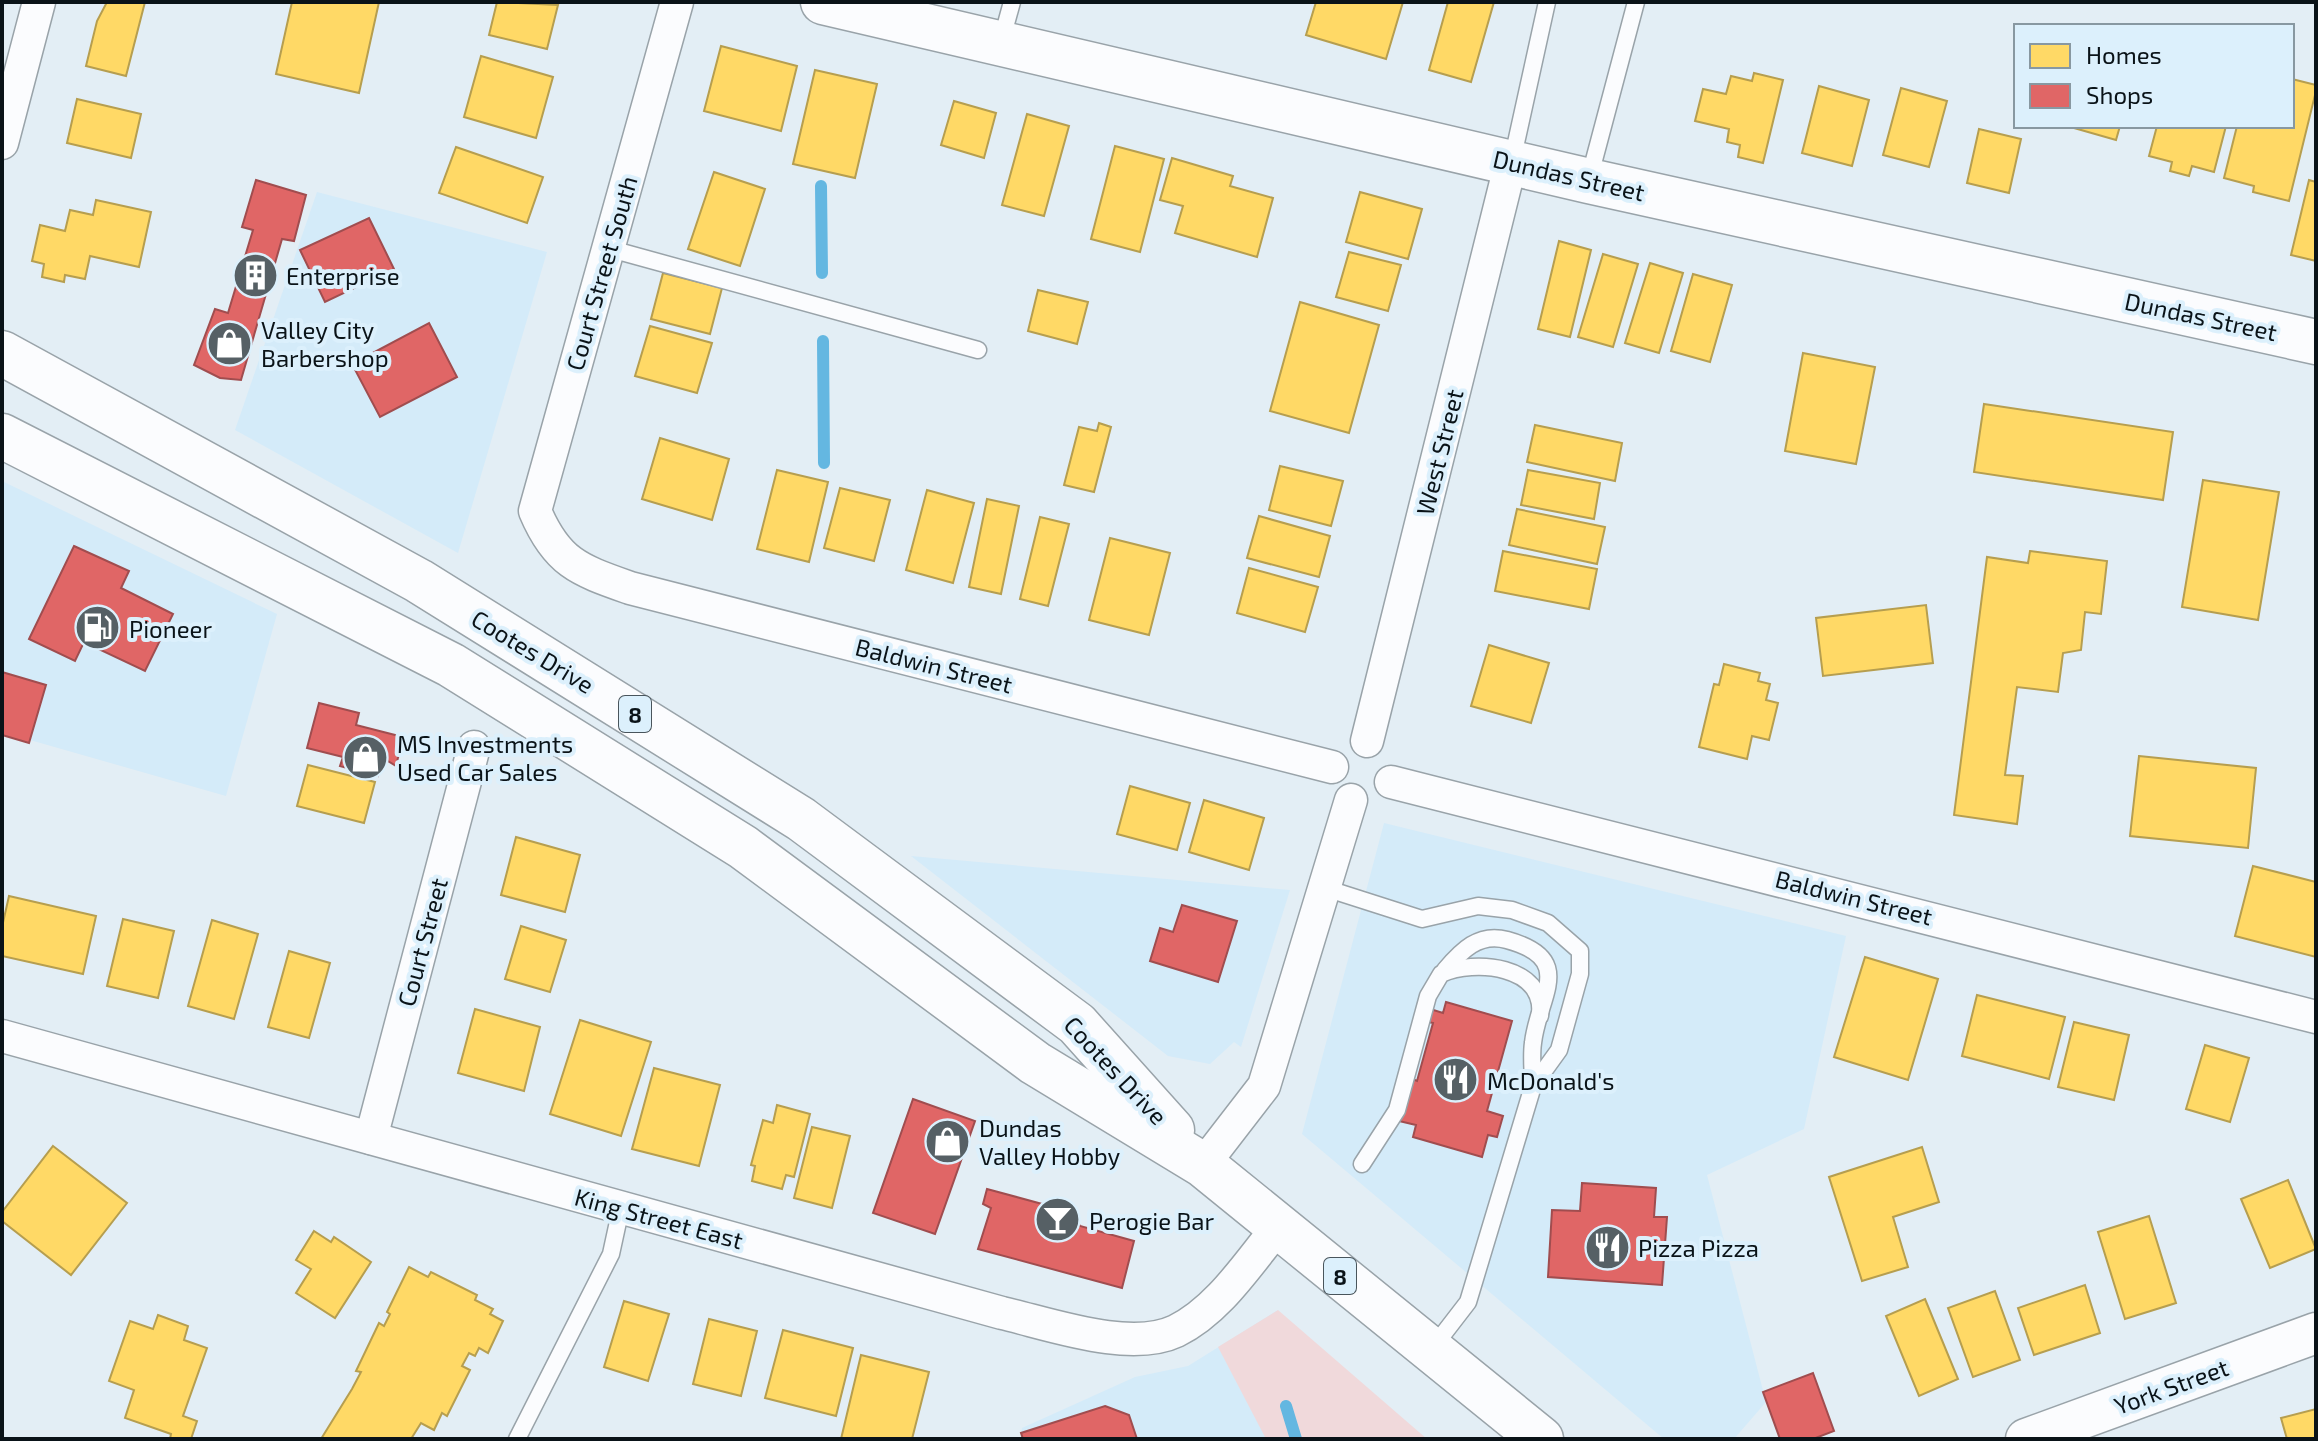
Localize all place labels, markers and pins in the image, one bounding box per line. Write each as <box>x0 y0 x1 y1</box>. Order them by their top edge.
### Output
building icon: Enterprise <box>231 251 279 299</box>
place label: Enterprise <box>286 261 400 290</box>
place label: Valley City Barbershop <box>261 315 389 372</box>
shop icon: Valley City Barbershop <box>206 319 254 367</box>
fuel station icon: Pioneer <box>74 604 122 652</box>
place label: Pioneer <box>129 614 212 643</box>
place label: MS Investments Used Car Sales <box>397 729 573 786</box>
shop icon: MS Investments Used Car Sales <box>342 733 390 781</box>
restaurant icon: McDonald's <box>1432 1056 1480 1104</box>
place label: McDonald's <box>1487 1066 1615 1095</box>
place label: Dundas Valley Hobby <box>979 1113 1121 1170</box>
shop icon: Dundas Valley Hobby <box>924 1117 972 1165</box>
bar icon: Perogie Bar <box>1034 1196 1082 1244</box>
place label: Perogie Bar <box>1089 1206 1214 1235</box>
restaurant icon: Pizza Pizza <box>1583 1223 1631 1271</box>
place label: Pizza Pizza <box>1638 1233 1759 1262</box>

